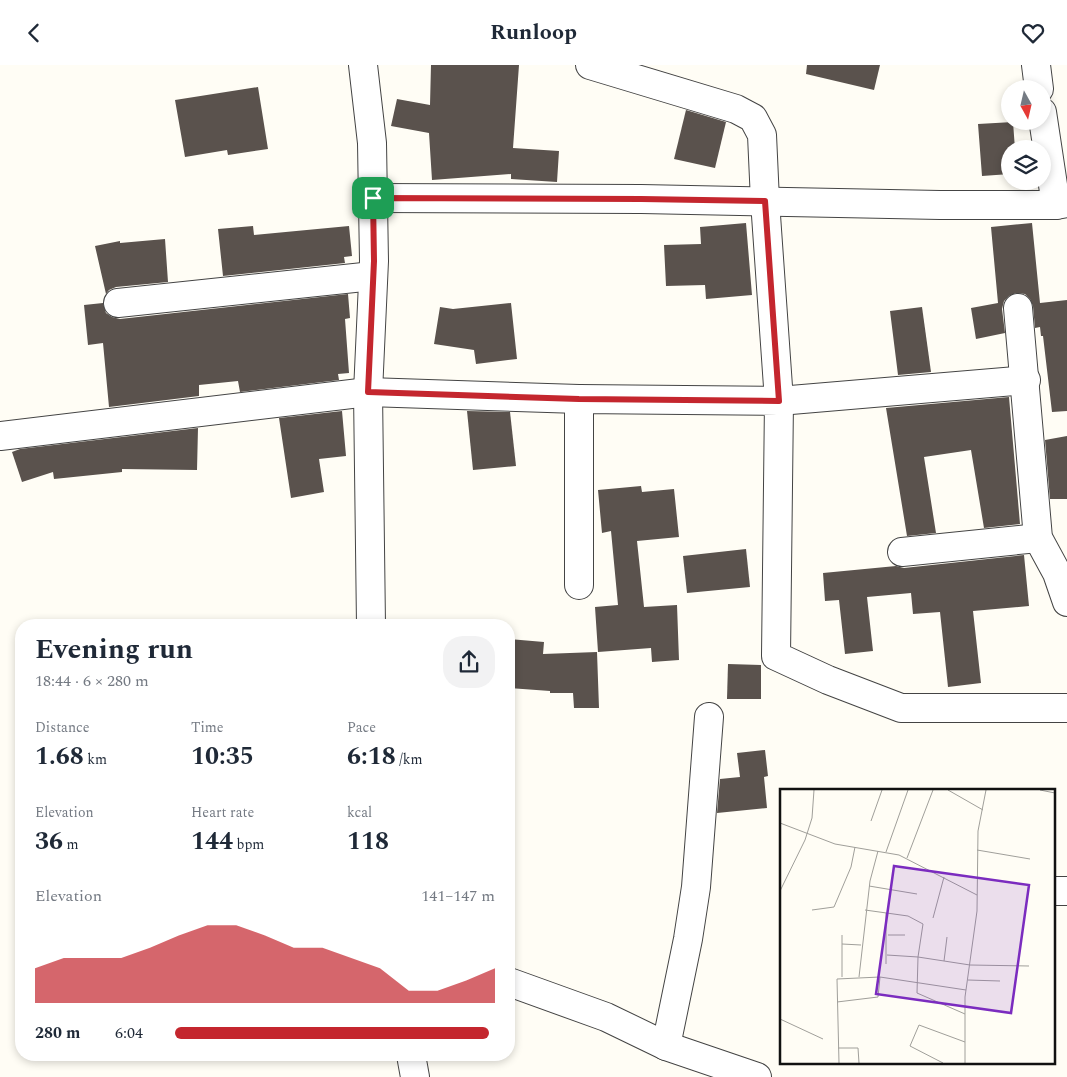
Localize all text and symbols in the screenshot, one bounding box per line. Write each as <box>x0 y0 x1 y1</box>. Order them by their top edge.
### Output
text: Runloop <box>490 16 577 49</box>
icon: back <box>20 19 48 47</box>
icon: heart <box>1019 19 1047 47</box>
north arrow <box>1001 80 1051 130</box>
map controls <box>1001 80 1051 190</box>
button: layers <box>1001 140 1051 190</box>
pin <box>352 177 394 219</box>
icon: arrive <box>359 184 387 212</box>
text: Evening run <box>35 628 193 671</box>
button: share <box>443 636 495 688</box>
text: 18:44 · 6 × 280 m <box>35 669 149 693</box>
text: Distance <box>35 717 90 738</box>
text: Time <box>191 717 224 738</box>
text: Pace <box>347 717 376 738</box>
text: 1.68 <box>35 738 84 776</box>
text: 10:35 <box>191 738 254 776</box>
text: 6:18 <box>347 738 396 776</box>
text: km <box>84 749 107 770</box>
text: /km <box>396 749 423 770</box>
inset map <box>780 789 1054 1065</box>
text: Elevation <box>35 802 94 823</box>
text: Heart rate <box>191 802 254 823</box>
text: kcal <box>347 802 372 823</box>
text: 36 <box>35 823 63 861</box>
text: 144 <box>191 823 233 861</box>
text: 118 <box>347 823 389 861</box>
text: m <box>63 834 79 855</box>
text: bpm <box>233 834 264 855</box>
text: Elevation <box>35 884 102 908</box>
text: 141–147 m <box>421 884 495 908</box>
text: 280 m <box>35 1021 80 1045</box>
text: 6:04 <box>115 1021 143 1045</box>

